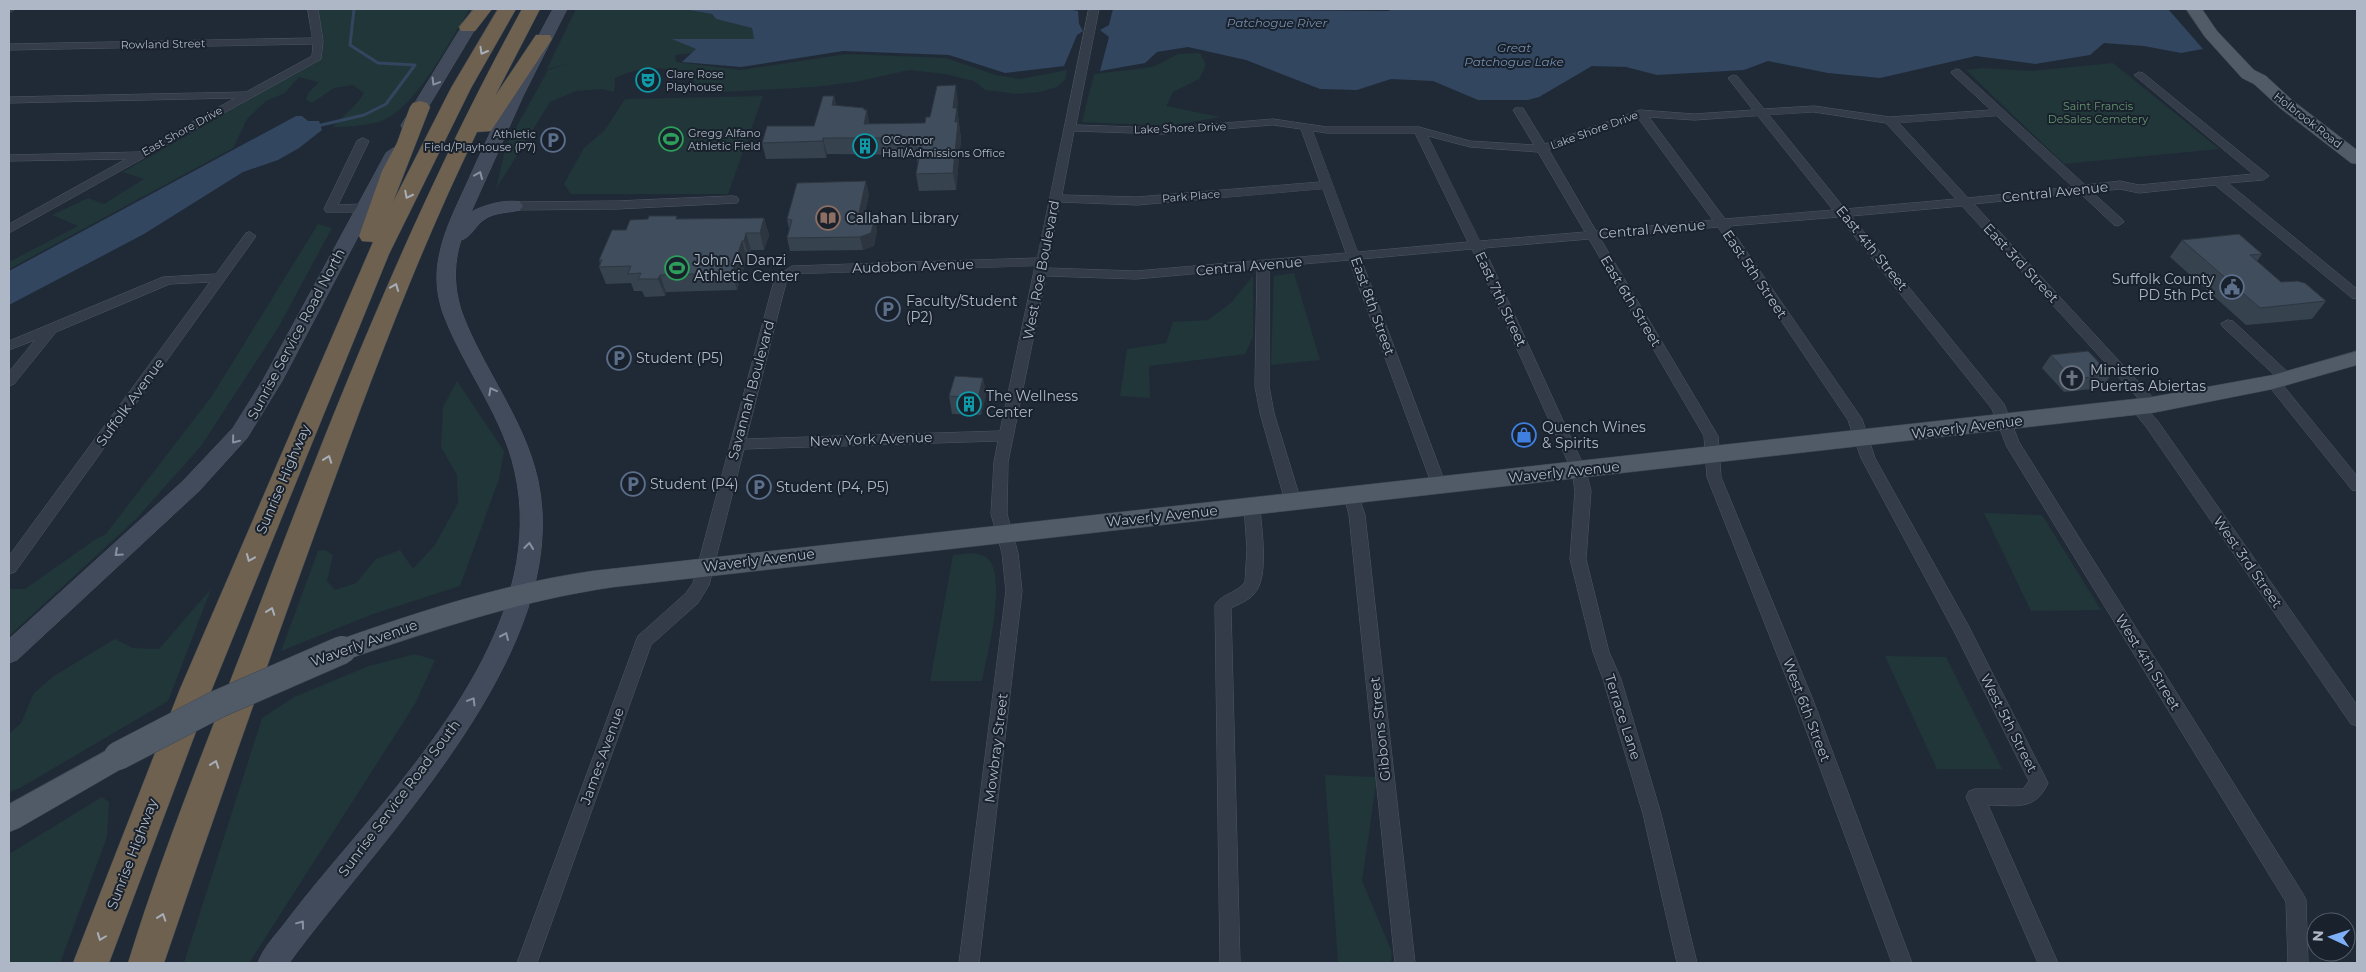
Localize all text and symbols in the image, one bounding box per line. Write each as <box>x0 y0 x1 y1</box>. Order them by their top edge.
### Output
water label: Patchogue River <box>1227 15 1327 30</box>
street label: Rowland Street <box>120 36 206 52</box>
water label: Great Patchogue Lake <box>1464 40 1564 69</box>
one-way arrow <box>479 46 489 55</box>
theatre icon: Clare Rose Playhouse <box>635 67 661 93</box>
place label: Clare Rose Playhouse <box>666 67 724 94</box>
one-way arrow <box>431 77 441 86</box>
street label: Holbrook Road <box>2271 89 2345 151</box>
park label: Saint Francis DeSales Cemetery <box>2048 99 2148 126</box>
street label: East Shore Drive <box>139 103 225 159</box>
street label: Lake Shore Drive <box>1548 107 1640 152</box>
street label: Lake Shore Drive <box>1134 119 1227 137</box>
sports icon: Gregg Alfano Athletic Field <box>658 126 684 152</box>
place label: Gregg Alfano Athletic Field <box>688 126 761 153</box>
place label: Athletic Field/Playhouse (P7) <box>424 127 536 154</box>
parking icon: Athletic Field/Playhouse (P7) <box>540 127 566 153</box>
building icon: O'Connor Hall/Admissions Office <box>852 133 878 159</box>
place label: O'Connor Hall/Admissions Office <box>882 133 1006 160</box>
one-way arrow <box>473 171 484 180</box>
street label: Central Avenue <box>2001 177 2109 207</box>
street label: Park Place <box>1161 186 1221 206</box>
one-way arrow <box>404 190 414 199</box>
street label: West Roe Boulevard <box>1019 199 1063 341</box>
street label: East 4th Street <box>1832 202 1912 294</box>
library icon: Callahan Library <box>815 205 841 231</box>
place label: Callahan Library <box>846 209 959 227</box>
street label: Central Avenue <box>1598 215 1706 243</box>
street label: East 3rd Street <box>1979 219 2063 307</box>
street label: East 5th Street <box>1719 226 1791 322</box>
street label: Sunrise Service Road North <box>243 245 349 423</box>
street label: East 7th Street <box>1471 249 1531 350</box>
place label: John A Danzi Athletic Center <box>693 251 800 285</box>
street label: Central Avenue <box>1195 252 1303 280</box>
street label: East 6th Street <box>1597 252 1665 350</box>
street label: East 8th Street <box>1347 254 1399 358</box>
sports icon: John A Danzi Athletic Center <box>664 255 690 281</box>
street label: Audobon Avenue <box>852 255 974 277</box>
place label: Suffolk County PD 5th Pct <box>2112 270 2214 304</box>
public building icon: Suffolk County PD 5th Pct <box>2219 274 2245 300</box>
one-way arrow <box>389 283 399 292</box>
place label: Faculty/Student (P2) <box>906 292 1018 326</box>
parking icon: Faculty/Student (P2) <box>875 296 901 322</box>
street label: Savannah Boulevard <box>724 318 778 462</box>
parking icon: Student (P5) <box>606 345 632 371</box>
place label: Student (P5) <box>636 349 724 367</box>
street label: Suffolk Avenue <box>92 354 168 450</box>
place label: Ministerio Puertas Abiertas <box>2090 361 2206 395</box>
church icon: Ministerio Puertas Abiertas <box>2059 365 2085 391</box>
one-way arrow <box>488 387 498 396</box>
place label: The Wellness Center <box>986 387 1078 421</box>
building icon: The Wellness Center <box>956 391 982 417</box>
street label: Waverly Avenue <box>1910 411 2024 443</box>
place label: Quench Wines & Spirits <box>1542 418 1646 452</box>
street label: Sunrise Highway <box>252 421 314 537</box>
shop icon: Quench Wines & Spirits <box>1511 422 1537 448</box>
street label: New York Avenue <box>809 428 933 450</box>
one-way arrow <box>232 434 240 443</box>
one-way arrow <box>322 455 332 464</box>
street label: Waverly Avenue <box>1507 457 1621 487</box>
parking icon: Student (P4) <box>620 471 646 497</box>
parking icon: Student (P4, P5) <box>746 474 772 500</box>
place label: Student (P4) <box>650 475 739 493</box>
place label: Student (P4, P5) <box>776 478 889 496</box>
street label: Waverly Avenue <box>1105 501 1219 531</box>
street label: West 3rd Street <box>2210 513 2287 612</box>
one-way arrow <box>523 541 534 549</box>
street label: Waverly Avenue <box>702 544 816 576</box>
one-way arrow <box>115 547 124 556</box>
one-way arrow <box>245 553 256 562</box>
one-way arrow <box>265 607 275 616</box>
street label: West 4th Street <box>2111 611 2185 714</box>
street label: Waverly Avenue <box>308 615 420 671</box>
one-way arrow <box>498 632 509 641</box>
street label: West 6th Street <box>1779 656 1835 764</box>
street label: West 5th Street <box>1976 671 2042 776</box>
street label: Terrace Lane <box>1601 672 1645 762</box>
street label: Gibbons Street <box>1366 676 1394 782</box>
street label: Mowbray Street <box>980 692 1012 804</box>
one-way arrow <box>465 697 475 706</box>
street label: James Avenue <box>576 705 628 808</box>
street label: Sunrise Service Road South <box>334 716 464 880</box>
one-way arrow <box>209 760 219 769</box>
street label: Sunrise Highway <box>103 796 162 912</box>
north arrow <box>2306 912 2356 962</box>
one-way arrow <box>156 913 166 922</box>
one-way arrow <box>296 921 304 930</box>
text: N <box>2309 930 2327 942</box>
one-way arrow <box>97 932 107 941</box>

